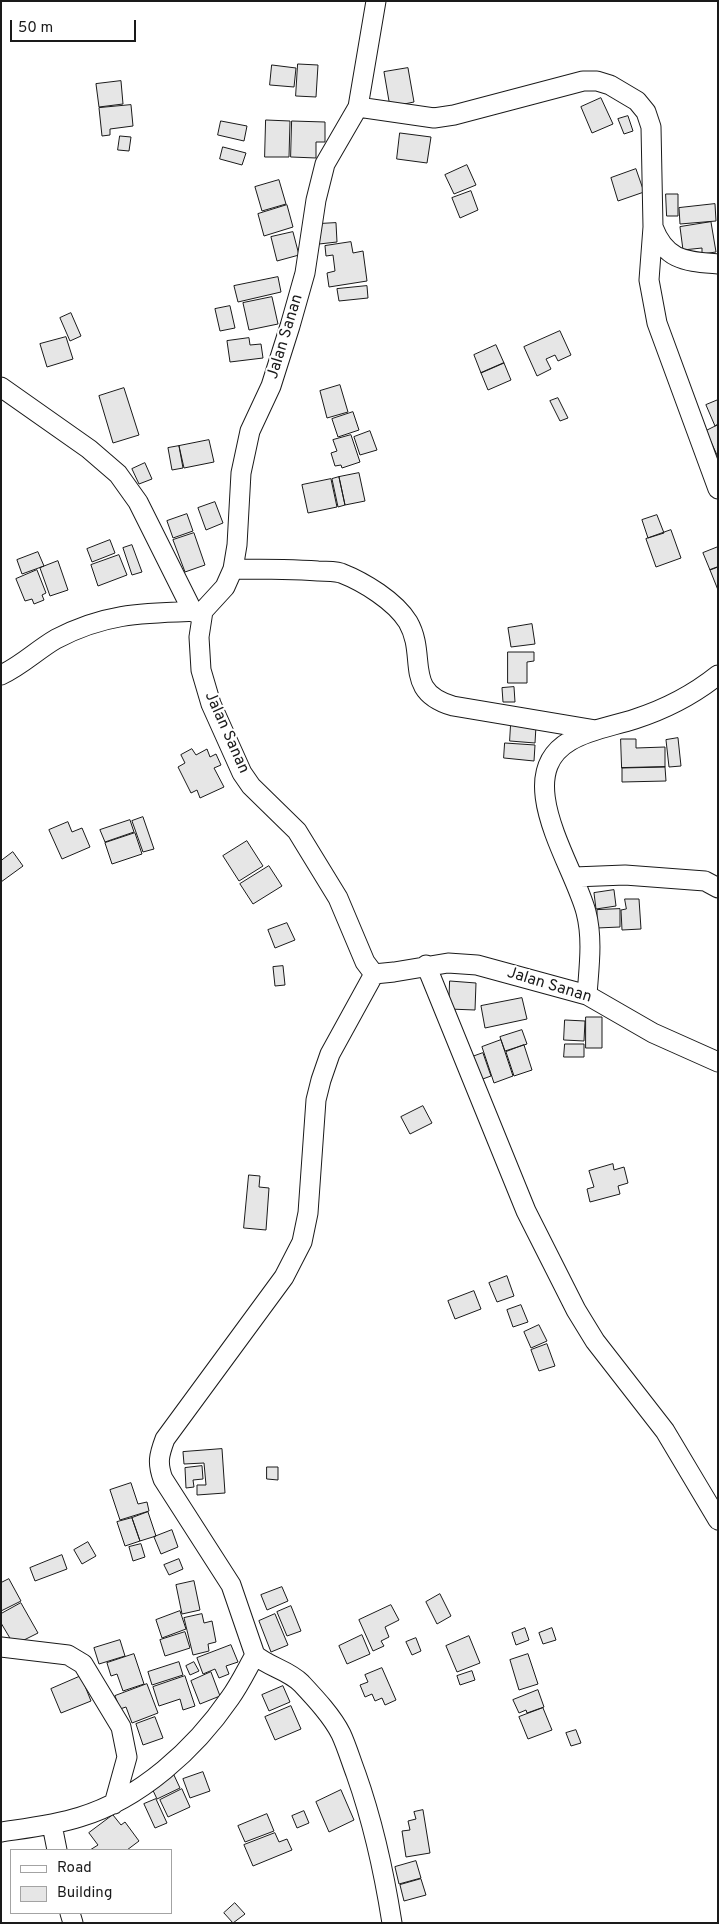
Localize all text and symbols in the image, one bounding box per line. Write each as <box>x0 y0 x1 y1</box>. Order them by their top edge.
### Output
scale bar <box>12 10 139 42</box>
text: 50 m <box>18 19 53 38</box>
street label: Jalan Sanan <box>264 292 308 382</box>
street label: Jalan Sanan <box>199 689 253 777</box>
street label: Jalan Sanan <box>504 964 594 1008</box>
legend <box>10 1849 172 1914</box>
text: Road <box>57 1859 92 1878</box>
text: Building <box>57 1884 112 1903</box>

